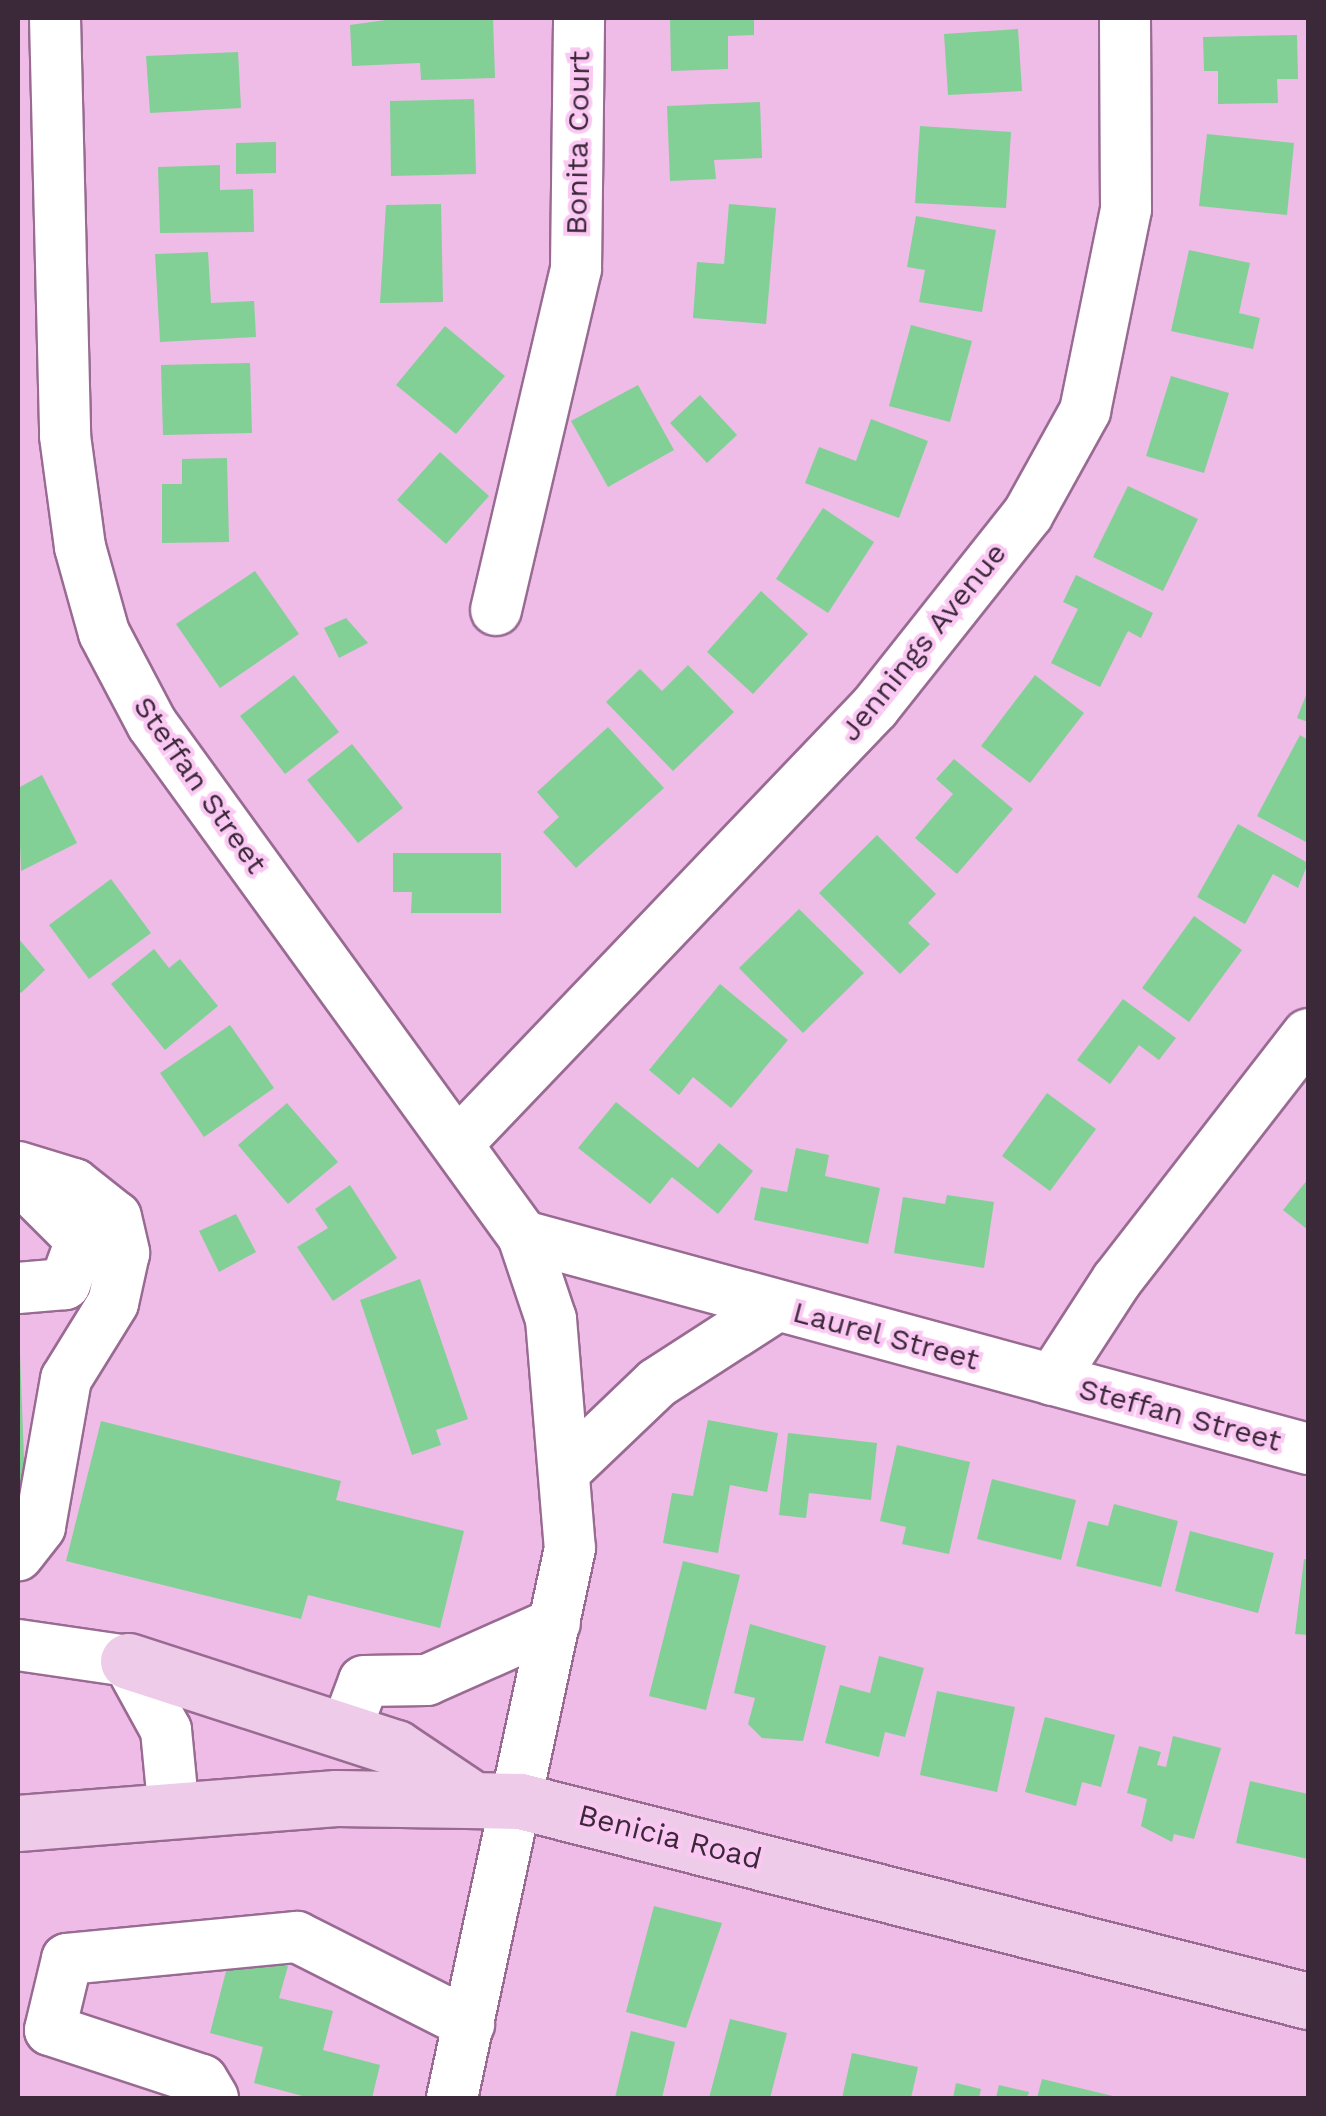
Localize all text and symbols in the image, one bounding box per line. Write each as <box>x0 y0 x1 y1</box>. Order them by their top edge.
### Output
street label: Bonita Court <box>558 50 598 236</box>
street label: Jennings Avenue <box>832 535 1014 749</box>
street label: Steffan Street <box>126 690 274 880</box>
street label: Laurel Street <box>789 1294 983 1378</box>
street label: Steffan Street <box>1075 1371 1285 1459</box>
street label: Benicia Road <box>574 1797 766 1877</box>

